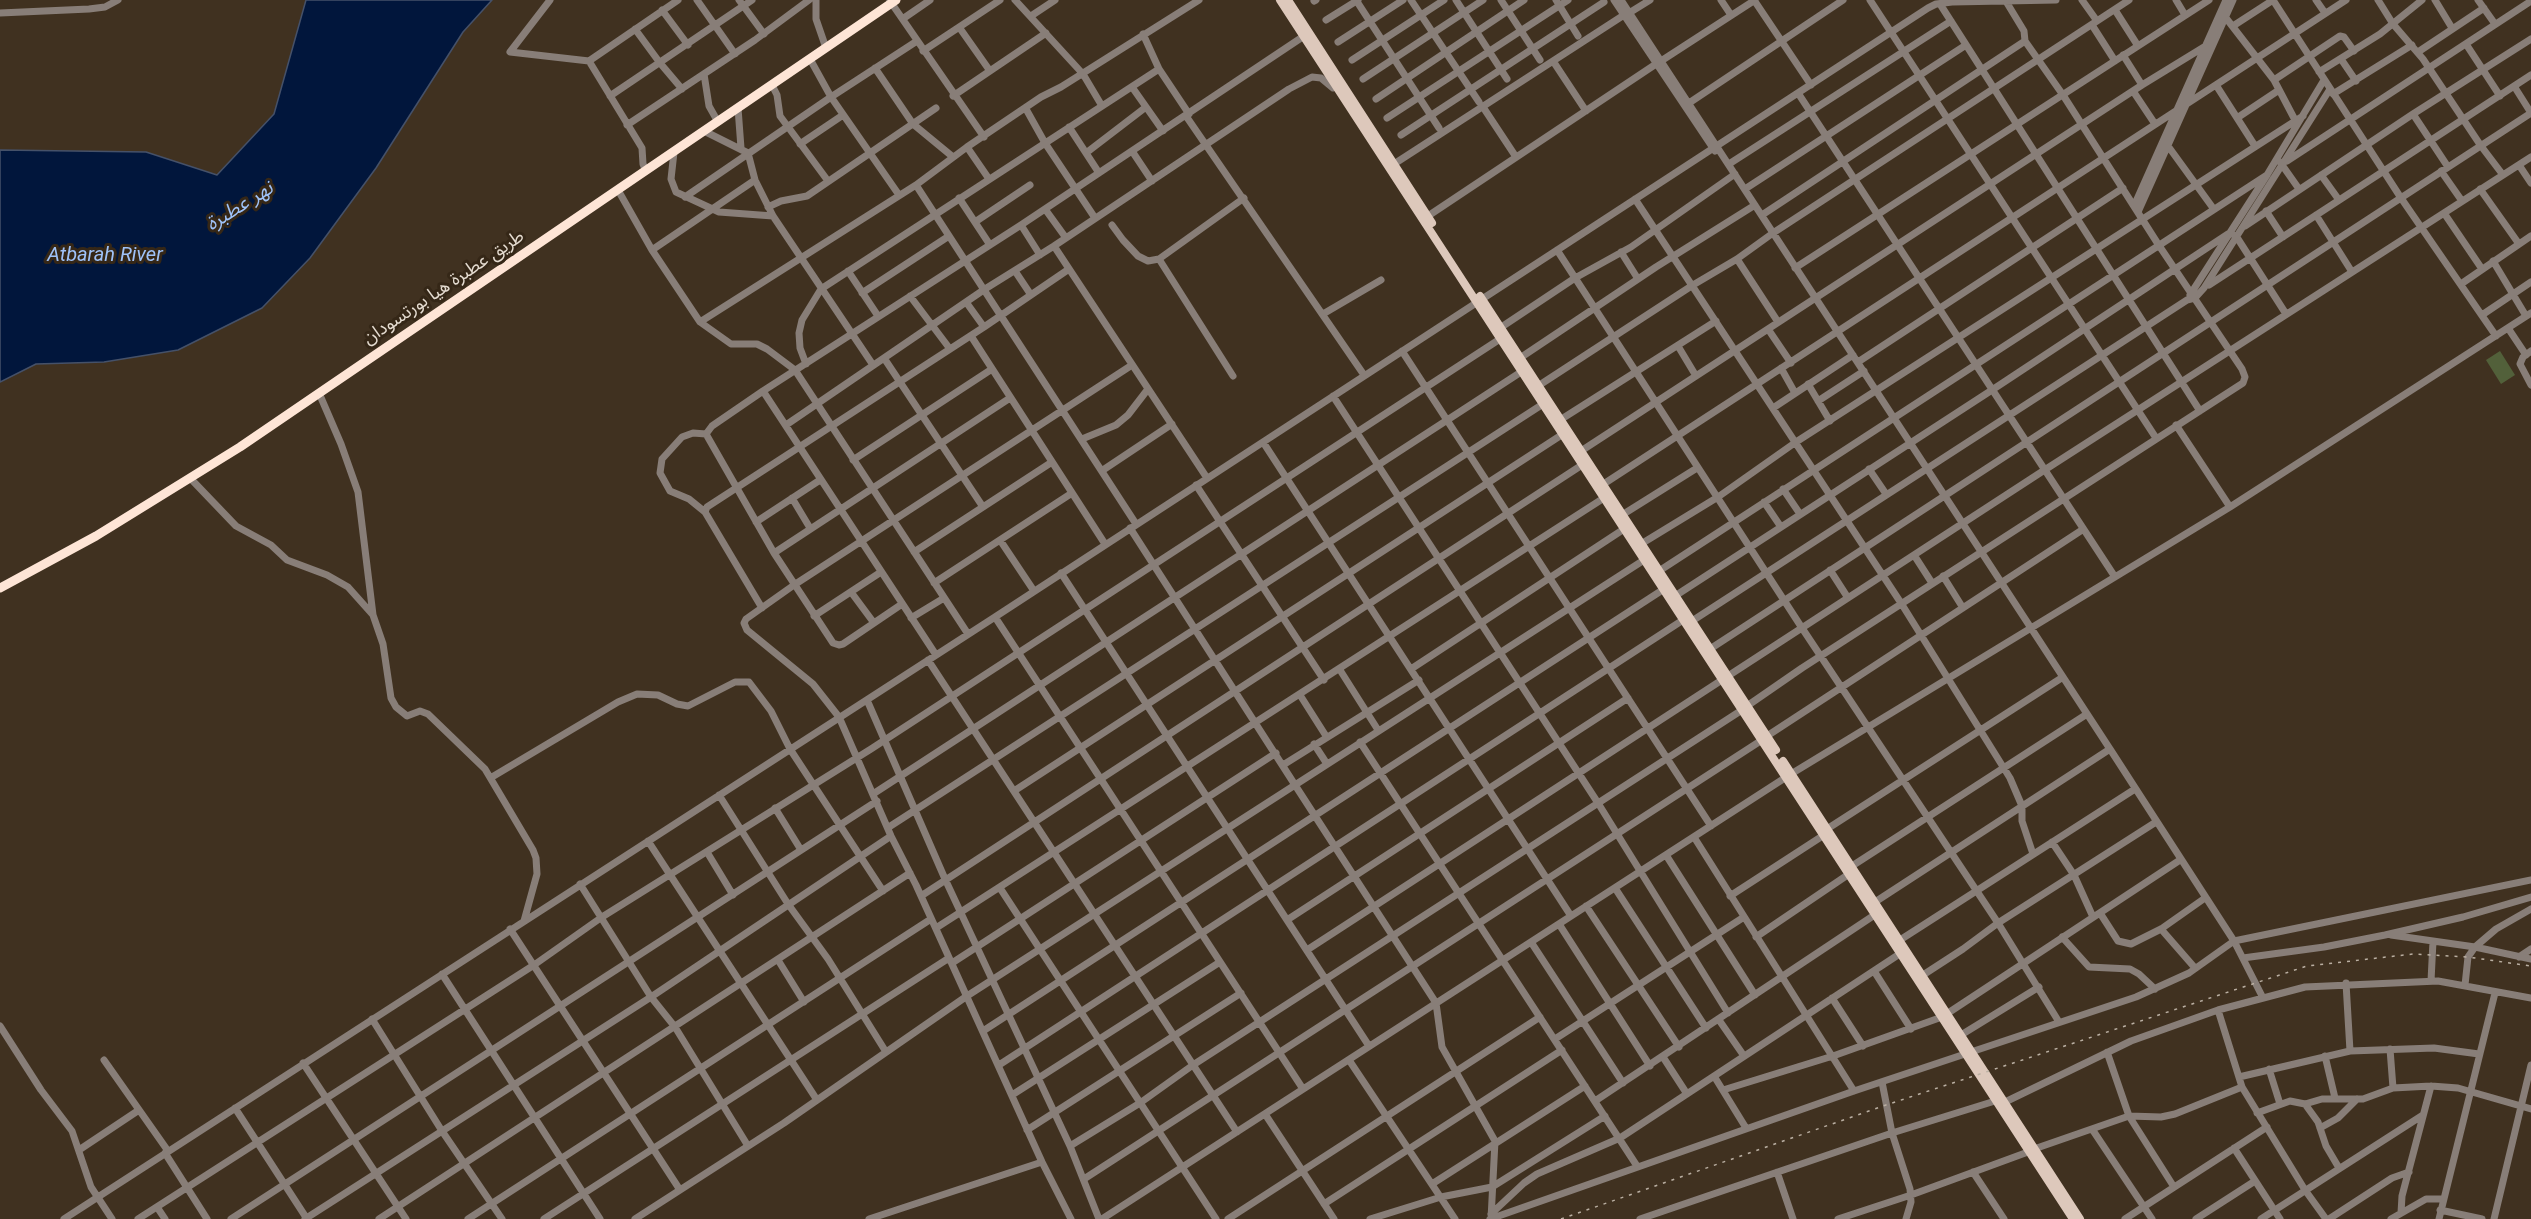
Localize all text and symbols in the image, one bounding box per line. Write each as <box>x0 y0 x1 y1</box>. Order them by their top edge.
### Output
water label: نهر عطبرة <box>202 177 278 237</box>
street label: طريق عطبرة هيا بورتسودان <box>359 226 529 350</box>
water label: Atbarah River <box>47 244 163 268</box>

